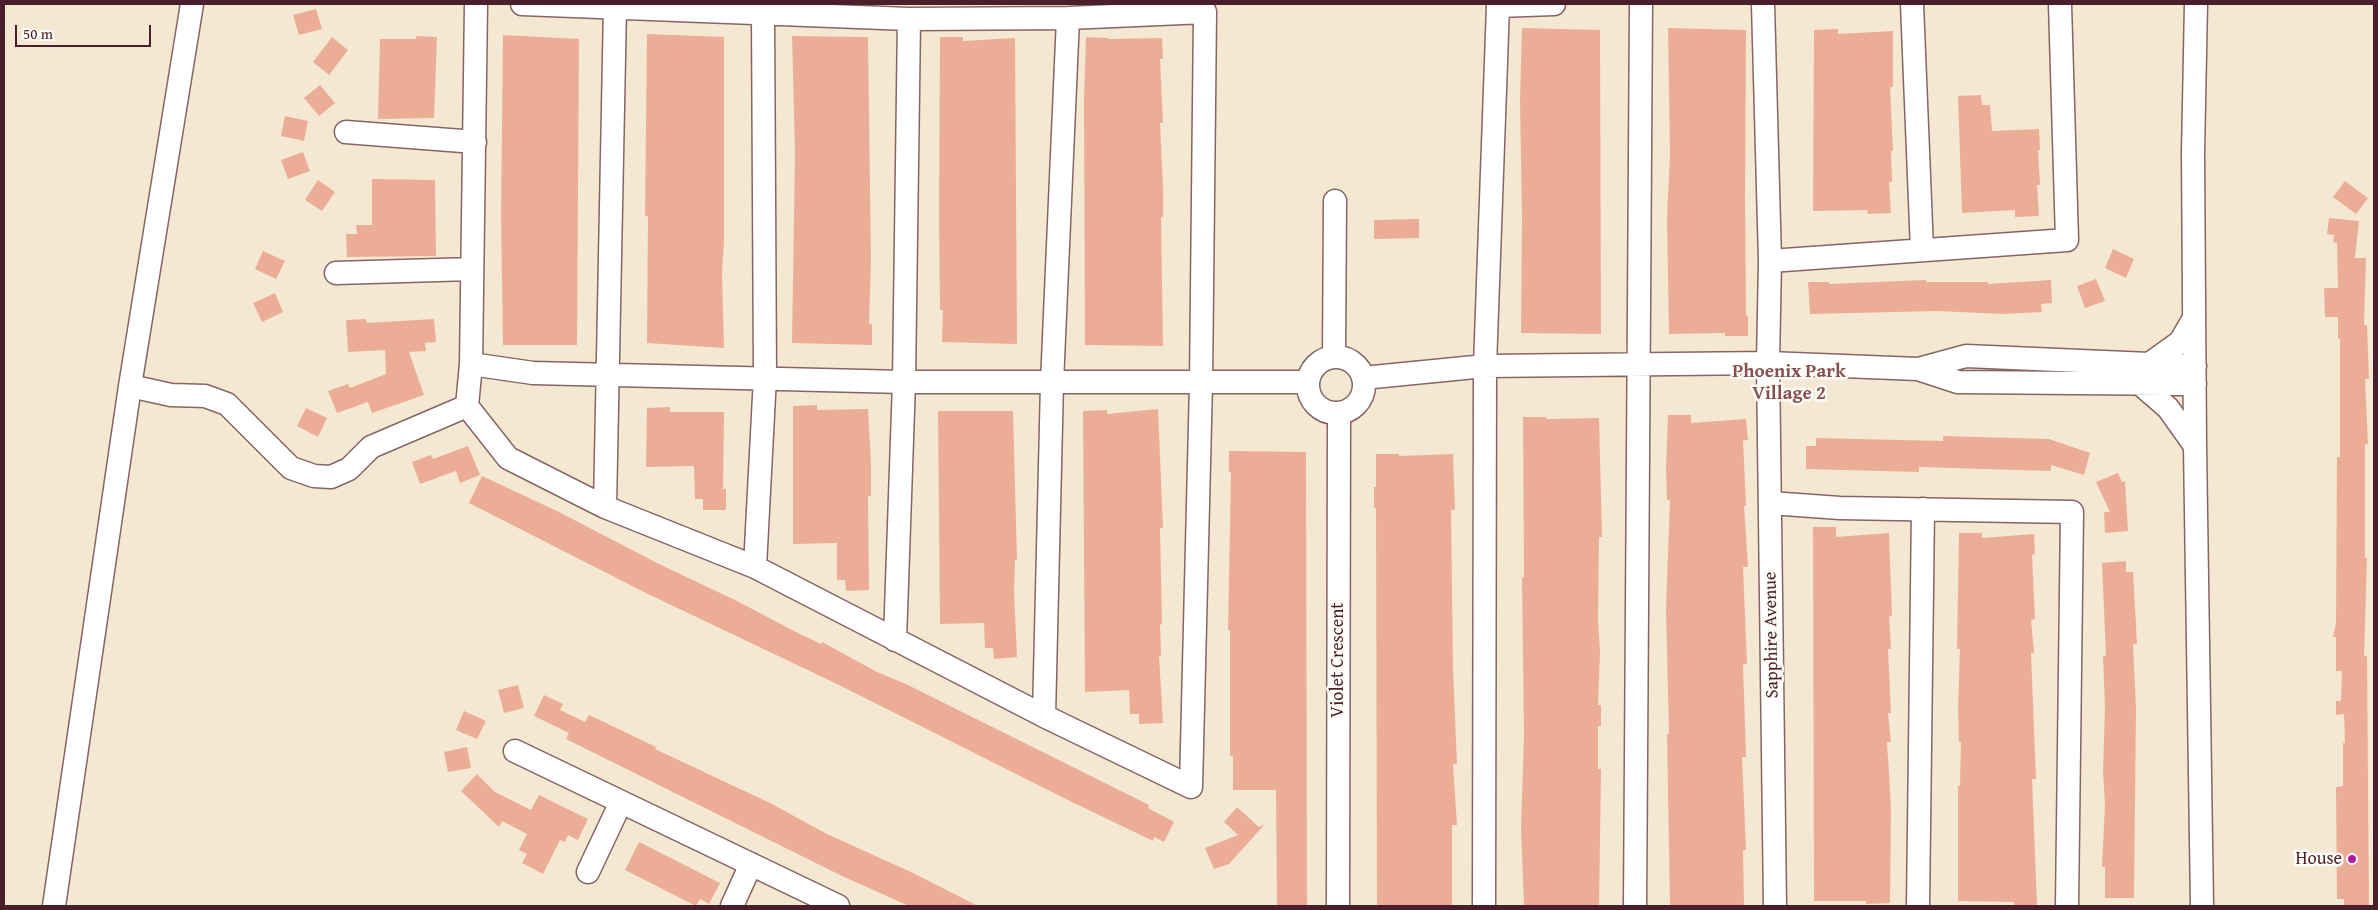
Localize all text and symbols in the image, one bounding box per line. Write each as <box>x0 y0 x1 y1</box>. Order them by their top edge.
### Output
scale bar <box>18 15 154 47</box>
text: 50 m <box>23 23 53 44</box>
district label: Phoenix Park Village 2 <box>1732 361 1846 405</box>
street label: Sapphire Avenue <box>1760 571 1784 699</box>
street label: Violet Crescent <box>1327 602 1349 718</box>
place label: House <box>2296 848 2342 870</box>
marker: House <box>2346 853 2358 865</box>

